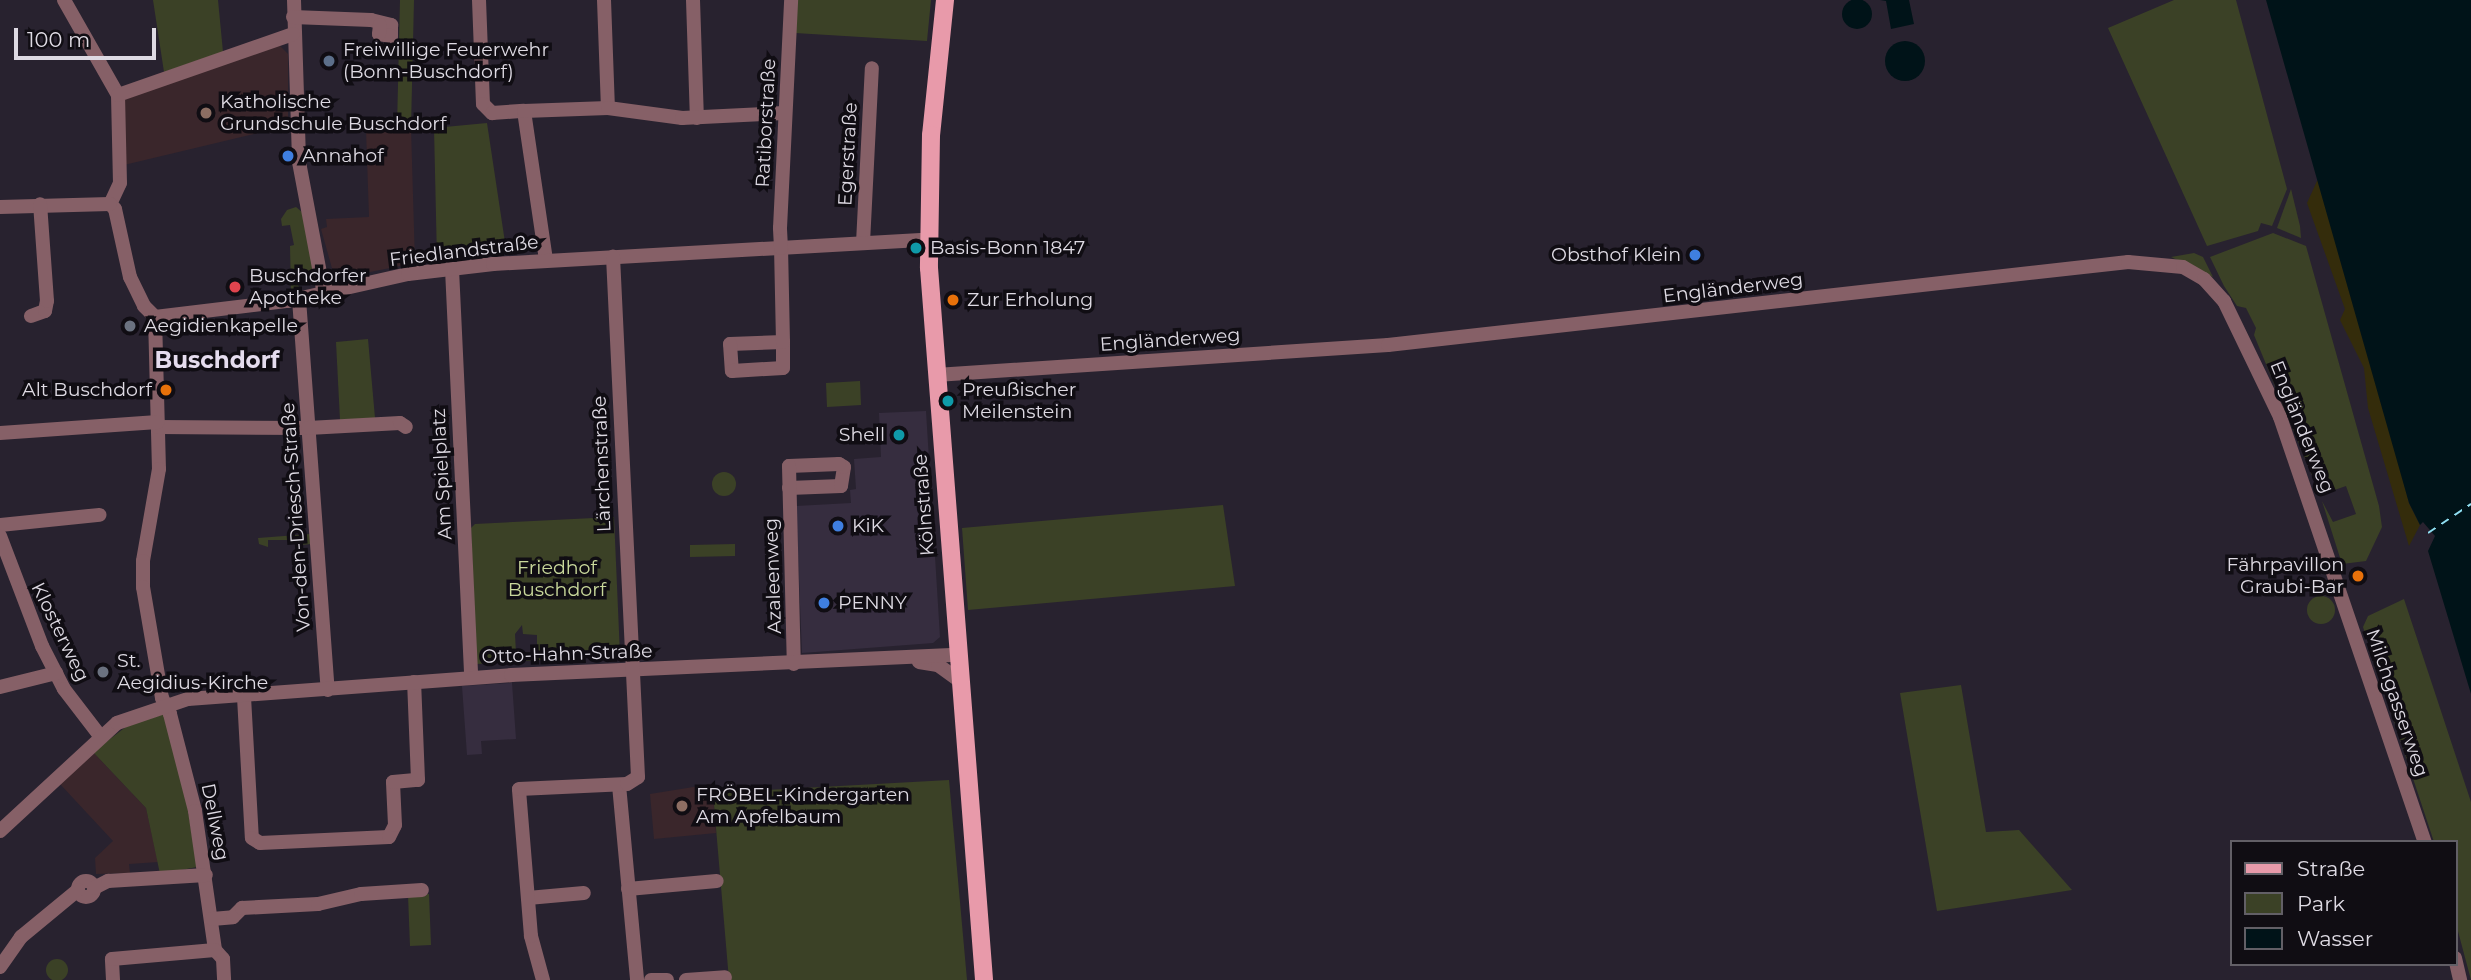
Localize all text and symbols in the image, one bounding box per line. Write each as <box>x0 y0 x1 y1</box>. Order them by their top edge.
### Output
scale bar <box>18 14 159 58</box>
text: 100 m <box>27 27 90 52</box>
place label: Freiwillige Feuerwehr (Bonn-Buschdorf) <box>343 39 549 83</box>
marker: Freiwillige Feuerwehr (Bonn-Buschdorf) <box>321 53 337 69</box>
street label: Ratiborstraße <box>751 58 781 188</box>
place label: Katholische Grundschule Buschdorf <box>220 91 446 135</box>
street label: Egerstraße <box>834 102 862 206</box>
marker: Katholische Grundschule Buschdorf <box>198 105 214 121</box>
place label: Annahof <box>302 145 384 167</box>
marker: Annahof <box>280 148 296 164</box>
street label: Friedlandstraße <box>388 231 540 271</box>
place label: Basis-Bonn 1847 <box>930 237 1085 259</box>
marker: Basis-Bonn 1847 <box>908 240 924 256</box>
place label: Obsthof Klein <box>1551 244 1681 266</box>
marker: Obsthof Klein <box>1687 247 1703 263</box>
place label: Buschdorfer Apotheke <box>249 265 367 309</box>
street label: Engländerweg <box>1662 268 1804 308</box>
marker: Buschdorfer Apotheke <box>227 279 243 295</box>
place label: Zur Erholung <box>967 289 1093 311</box>
marker: Zur Erholung <box>945 292 961 308</box>
place label: Aegidienkapelle <box>144 315 298 337</box>
marker: Aegidienkapelle <box>122 318 138 334</box>
street label: Engländerweg <box>1099 324 1241 356</box>
district label: Buschdorf <box>155 346 279 374</box>
street label: Engländerweg <box>2265 357 2339 497</box>
place label: Alt Buschdorf <box>22 379 152 401</box>
place label: Preußischer Meilenstein <box>962 379 1076 423</box>
marker: Alt Buschdorf <box>158 382 174 398</box>
marker: Preußischer Meilenstein <box>940 393 956 409</box>
street label: Lärchenstraße <box>588 395 616 533</box>
street label: Von-den-Driesch-Straße <box>277 402 315 632</box>
street label: Am Spielplatz <box>427 408 457 540</box>
place label: Shell <box>839 424 885 446</box>
marker: Shell <box>891 427 907 443</box>
street label: Kölnstraße <box>909 453 939 557</box>
place label: KiK <box>852 515 884 537</box>
street label: Azaleenweg <box>760 518 786 634</box>
marker: KiK <box>830 518 846 534</box>
place label: Fährpavillon Graubi-Bar <box>2227 554 2344 598</box>
park label: Friedhof Buschdorf <box>508 557 606 601</box>
marker: Fährpavillon Graubi-Bar <box>2350 568 2366 584</box>
street label: Klosterweg <box>26 579 94 685</box>
place label: PENNY <box>838 592 907 614</box>
marker: PENNY <box>816 595 832 611</box>
street label: Milchgasserweg <box>2361 626 2433 780</box>
street label: Otto-Hahn-Straße <box>481 640 653 668</box>
place label: St. Aegidius-Kirche <box>117 650 268 694</box>
marker: St. Aegidius-Kirche <box>95 664 111 680</box>
street label: Dellweg <box>196 781 234 863</box>
place label: FRÖBEL-Kindergarten Am Apfelbaum <box>696 784 910 828</box>
marker: FRÖBEL-Kindergarten Am Apfelbaum <box>674 798 690 814</box>
legend <box>2230 840 2457 966</box>
text: Straße <box>2297 856 2365 881</box>
text: Park <box>2297 891 2345 916</box>
text: Wasser <box>2297 926 2373 951</box>

